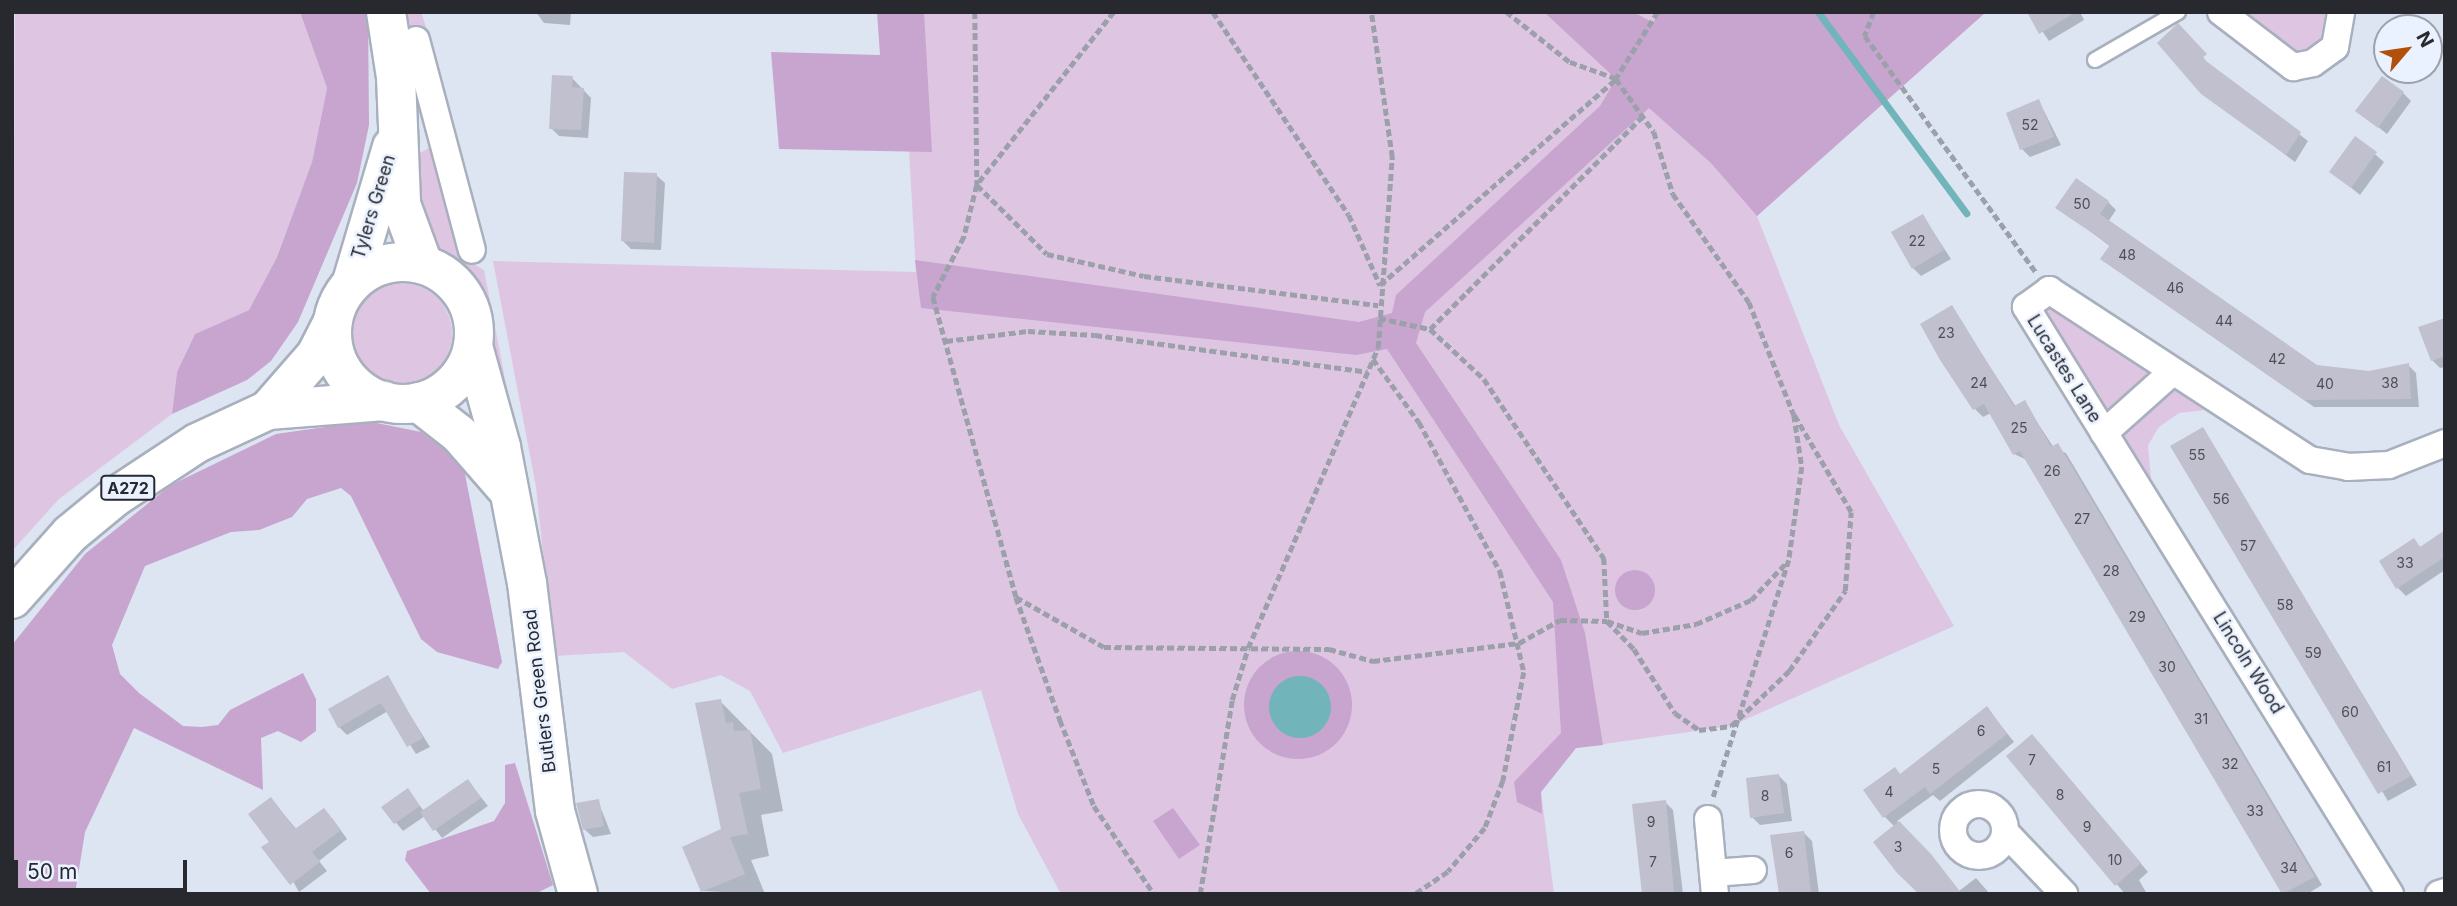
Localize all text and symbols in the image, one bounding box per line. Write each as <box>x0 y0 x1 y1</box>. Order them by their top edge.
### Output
north arrow <box>2373 14 2443 84</box>
text: N <box>2411 28 2439 51</box>
house number: 52 <box>2021 117 2039 133</box>
street label: Tylers Green <box>348 152 400 262</box>
house number: 50 <box>2073 196 2091 212</box>
house number: 22 <box>1908 233 1926 249</box>
house number: 48 <box>2118 247 2136 263</box>
house number: 46 <box>2166 280 2184 296</box>
street label: Lucastes Lane <box>2022 311 2106 427</box>
house number: 44 <box>2215 313 2233 329</box>
house number: 23 <box>1937 325 1955 341</box>
house number: 42 <box>2268 351 2286 367</box>
house number: 24 <box>1970 375 1988 391</box>
house number: 38 <box>2381 375 2399 391</box>
house number: 40 <box>2316 376 2334 392</box>
house number: 25 <box>2010 420 2028 436</box>
house number: 55 <box>2188 447 2206 463</box>
house number: 26 <box>2043 463 2061 479</box>
road number: A272 <box>100 475 156 500</box>
house number: 56 <box>2212 491 2230 507</box>
house number: 27 <box>2074 511 2090 527</box>
house number: 57 <box>2240 538 2256 554</box>
house number: 33 <box>2396 555 2414 571</box>
house number: 28 <box>2102 563 2120 579</box>
house number: 58 <box>2276 597 2294 613</box>
street label: Butlers Green Road <box>519 608 561 774</box>
street label: Lincoln Wood <box>2208 608 2288 718</box>
house number: 29 <box>2128 609 2146 625</box>
house number: 59 <box>2304 645 2322 661</box>
house number: 30 <box>2158 659 2176 675</box>
house number: 60 <box>2341 704 2359 720</box>
house number: 31 <box>2194 711 2208 727</box>
house number: 6 <box>1977 723 1985 739</box>
house number: 7 <box>2028 752 2036 768</box>
house number: 32 <box>2221 756 2239 772</box>
house number: 61 <box>2377 759 2391 775</box>
house number: 5 <box>1932 761 1940 777</box>
house number: 4 <box>1884 784 1894 800</box>
house number: 8 <box>2056 787 2064 803</box>
house number: 8 <box>1761 788 1769 804</box>
house number: 33 <box>2246 803 2264 819</box>
house number: 9 <box>1647 814 1655 830</box>
house number: 9 <box>2083 819 2091 835</box>
house number: 3 <box>1894 839 1902 855</box>
house number: 6 <box>1785 845 1793 861</box>
scale bar <box>18 846 191 890</box>
house number: 10 <box>2108 852 2122 868</box>
house number: 7 <box>1649 854 1657 870</box>
text: 50 m <box>27 859 77 884</box>
house number: 34 <box>2280 860 2298 876</box>

